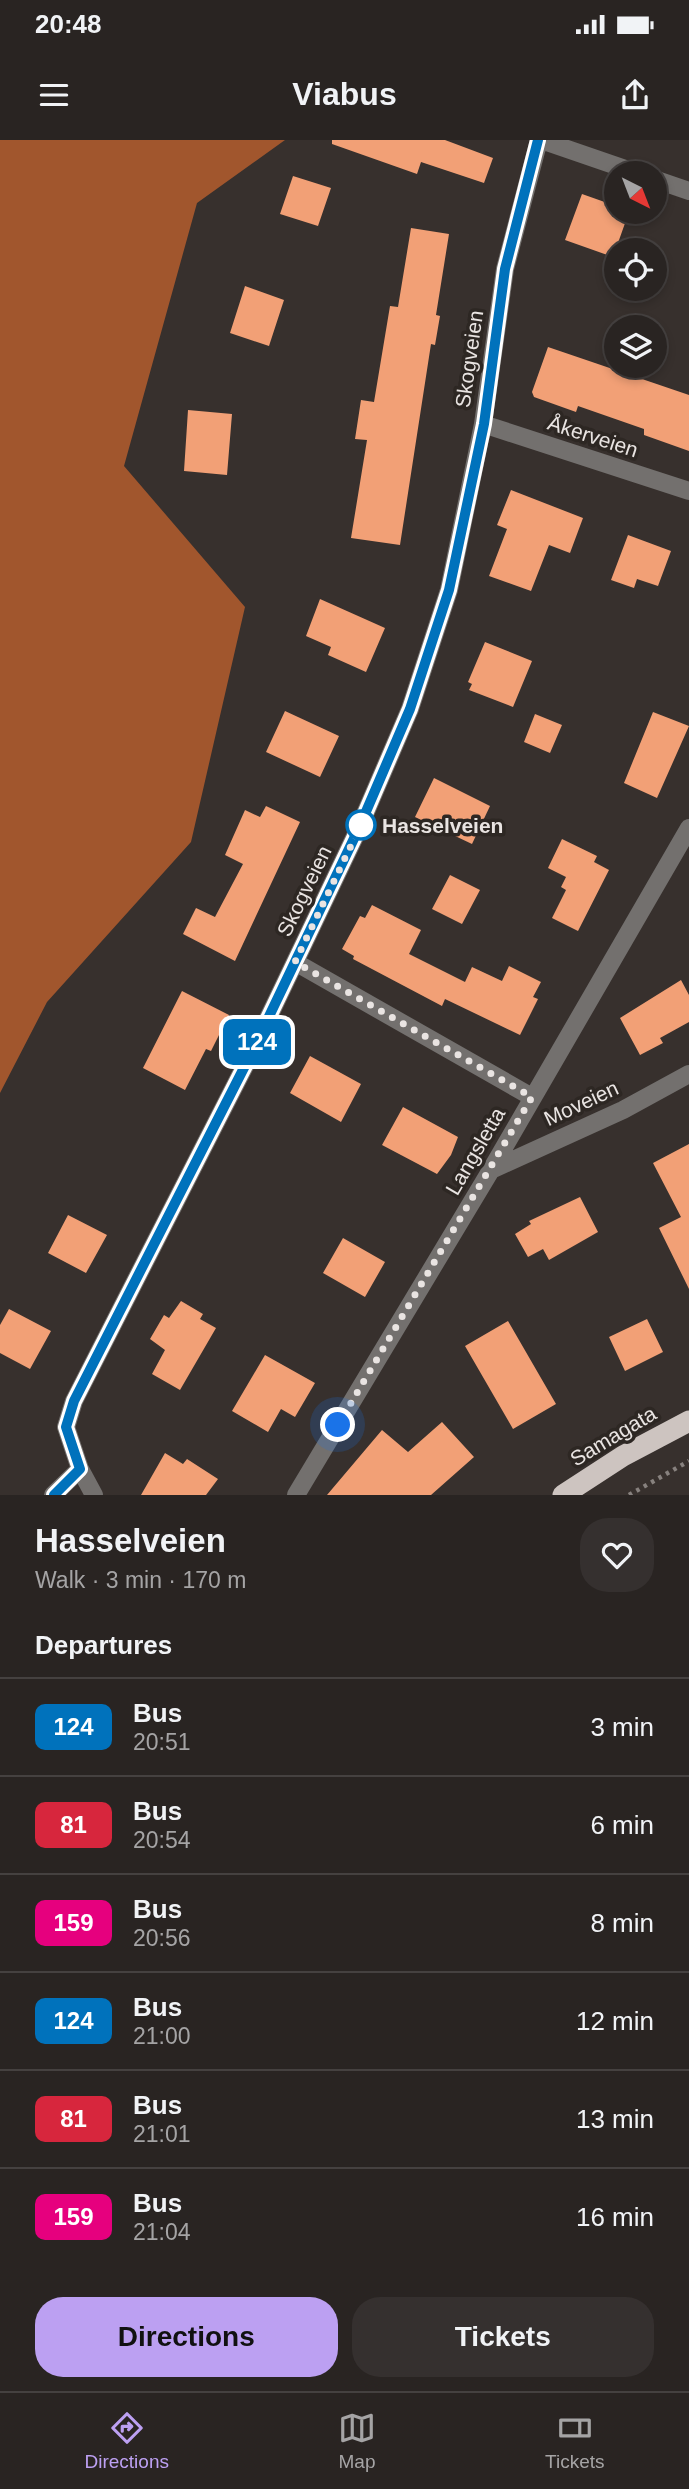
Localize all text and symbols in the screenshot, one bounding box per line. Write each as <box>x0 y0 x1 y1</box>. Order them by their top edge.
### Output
text: 20:48 <box>35 9 102 39</box>
icon: menu <box>35 76 73 114</box>
text: Viabus <box>292 76 397 112</box>
icon: share <box>616 76 654 114</box>
north arrow <box>604 161 667 224</box>
map controls <box>604 161 667 378</box>
button: locate <box>604 238 667 301</box>
street label: Skogveien <box>451 309 487 409</box>
button: layers <box>604 315 667 378</box>
street label: Åkerveien <box>545 411 641 461</box>
marker: Hasselveien <box>346 810 376 840</box>
place label: Hasselveien <box>382 814 503 837</box>
street label: Skogveien <box>272 842 336 940</box>
line badge: 124 <box>217 1019 297 1065</box>
text: 124 <box>237 1028 277 1055</box>
street label: Moveien <box>540 1076 622 1130</box>
street label: Langsletta <box>441 1103 509 1199</box>
street label: Samagata <box>566 1401 660 1471</box>
your location <box>320 1407 355 1442</box>
button: heart <box>580 1518 654 1592</box>
text: Hasselveien <box>35 1522 226 1559</box>
text: Walk · 3 min · 170 m <box>35 1567 246 1593</box>
text: Departures <box>35 1630 172 1660</box>
text: Bus <box>133 1698 182 1728</box>
text: 3 min <box>590 1712 654 1742</box>
text: 124 <box>53 1713 94 1740</box>
text: 20:51 <box>133 1729 191 1755</box>
text: Bus <box>133 1796 182 1826</box>
text: 6 min <box>590 1810 654 1840</box>
text: 81 <box>60 1811 87 1838</box>
text: 20:54 <box>133 1827 191 1853</box>
text: Bus <box>133 1894 182 1924</box>
text: 8 min <box>590 1908 654 1938</box>
text: 159 <box>53 1909 94 1936</box>
text: 20:56 <box>133 1925 191 1951</box>
text: Bus <box>133 1992 182 2022</box>
text: 12 min <box>576 2006 654 2036</box>
text: 124 <box>53 2007 94 2034</box>
text: 21:00 <box>133 2023 191 2049</box>
text: Bus <box>133 2090 182 2120</box>
text: 13 min <box>576 2104 654 2134</box>
text: 81 <box>60 2105 87 2132</box>
text: 21:01 <box>133 2121 191 2147</box>
text: Bus <box>133 2188 182 2218</box>
text: 16 min <box>576 2202 654 2232</box>
text: 159 <box>53 2203 94 2230</box>
text: 21:04 <box>133 2219 191 2245</box>
button: Directions <box>35 2297 338 2377</box>
button: Tickets <box>352 2297 654 2377</box>
tab: Directions <box>85 2409 169 2473</box>
tab: Map <box>338 2409 376 2473</box>
tab: Tickets <box>545 2409 604 2473</box>

